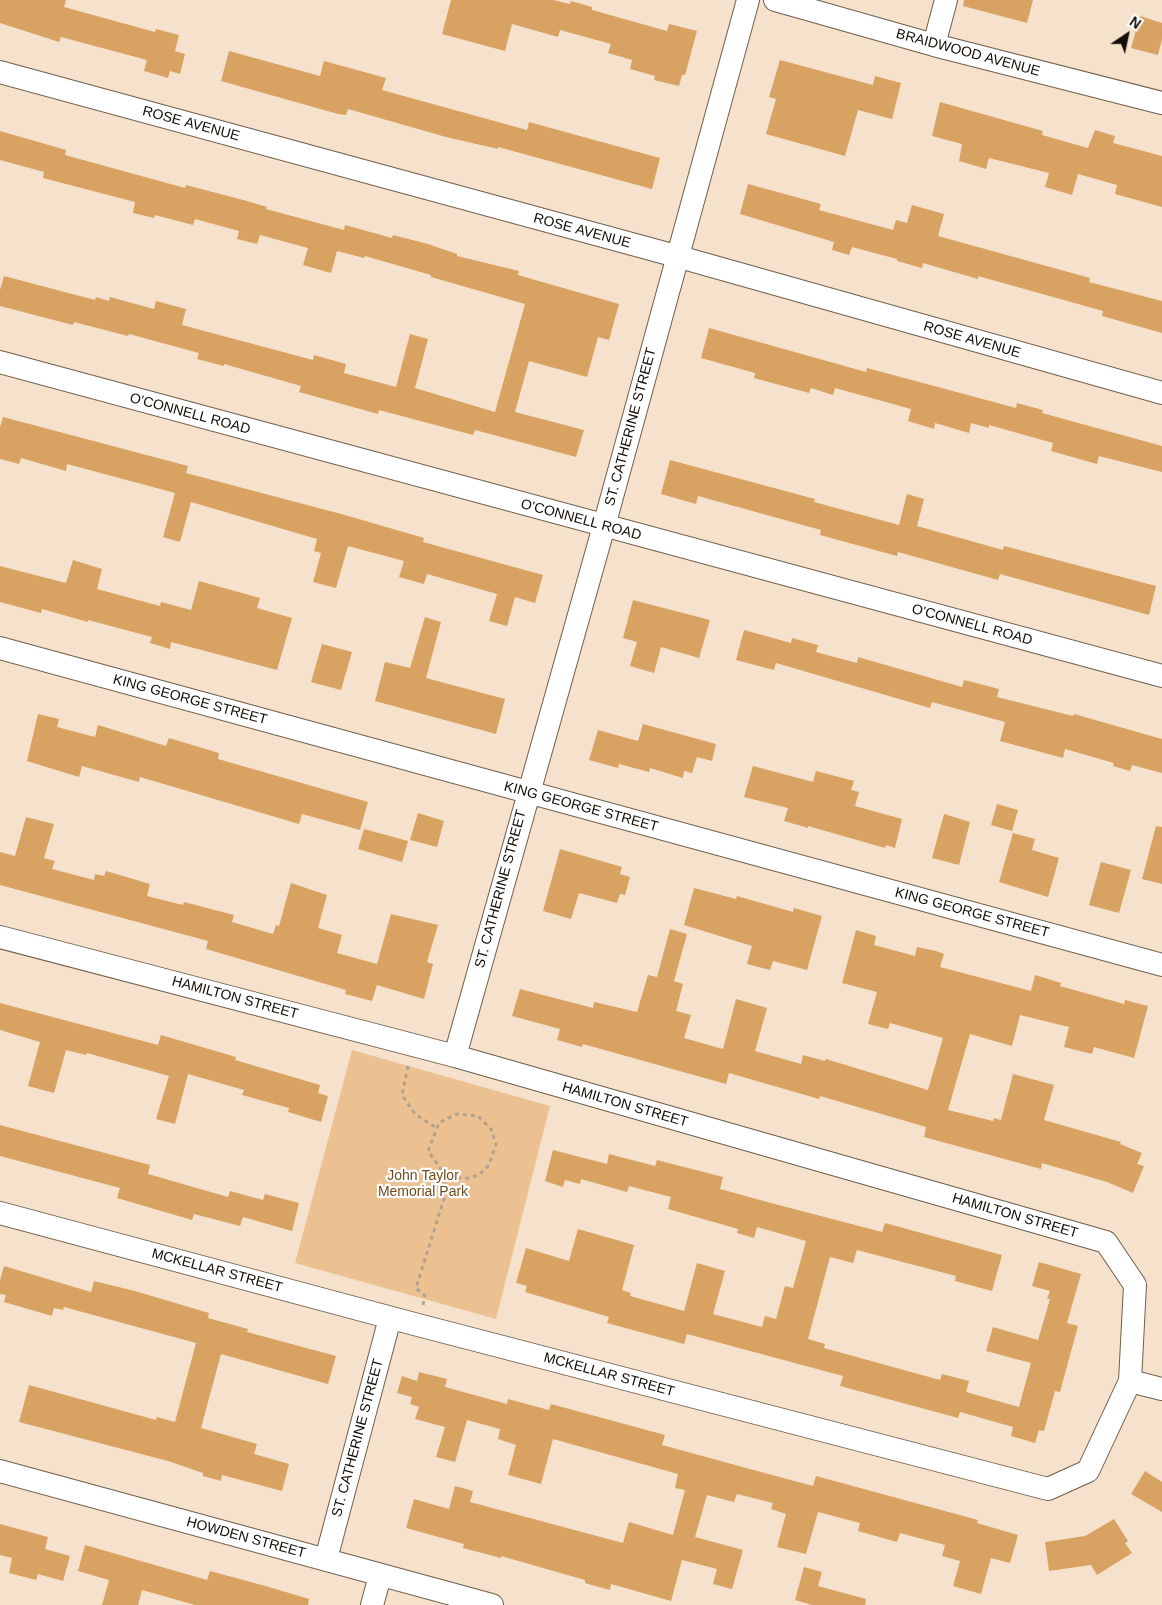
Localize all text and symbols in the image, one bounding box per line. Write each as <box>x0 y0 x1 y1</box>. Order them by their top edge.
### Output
north arrow <box>1102 10 1152 60</box>
text: N <box>1127 13 1144 32</box>
street label: BRAIDWOOD AVENUE <box>894 26 1042 80</box>
street label: ROSE AVENUE <box>140 103 242 145</box>
street label: ROSE AVENUE <box>531 210 633 252</box>
street label: ROSE AVENUE <box>922 318 1022 362</box>
street label: ST. CATHERINE STREET <box>602 346 660 508</box>
street label: O'CONNELL ROAD <box>128 390 252 438</box>
street label: O'CONNELL ROAD <box>519 496 643 544</box>
street label: O'CONNELL ROAD <box>910 601 1034 649</box>
street label: KING GEORGE STREET <box>111 671 269 729</box>
street label: KING GEORGE STREET <box>502 778 660 836</box>
street label: ST. CATHERINE STREET <box>472 808 530 970</box>
street label: KING GEORGE STREET <box>893 884 1051 942</box>
street label: HAMILTON STREET <box>170 973 300 1023</box>
street label: HAMILTON STREET <box>560 1079 690 1131</box>
park label: John Taylor Memorial Park <box>378 1168 468 1200</box>
street label: HAMILTON STREET <box>950 1190 1080 1242</box>
street label: MCKELLAR STREET <box>150 1245 284 1297</box>
street label: MCKELLAR STREET <box>542 1349 676 1401</box>
street label: ST. CATHERINE STREET <box>329 1357 387 1519</box>
street label: HOWDEN STREET <box>184 1514 308 1562</box>

